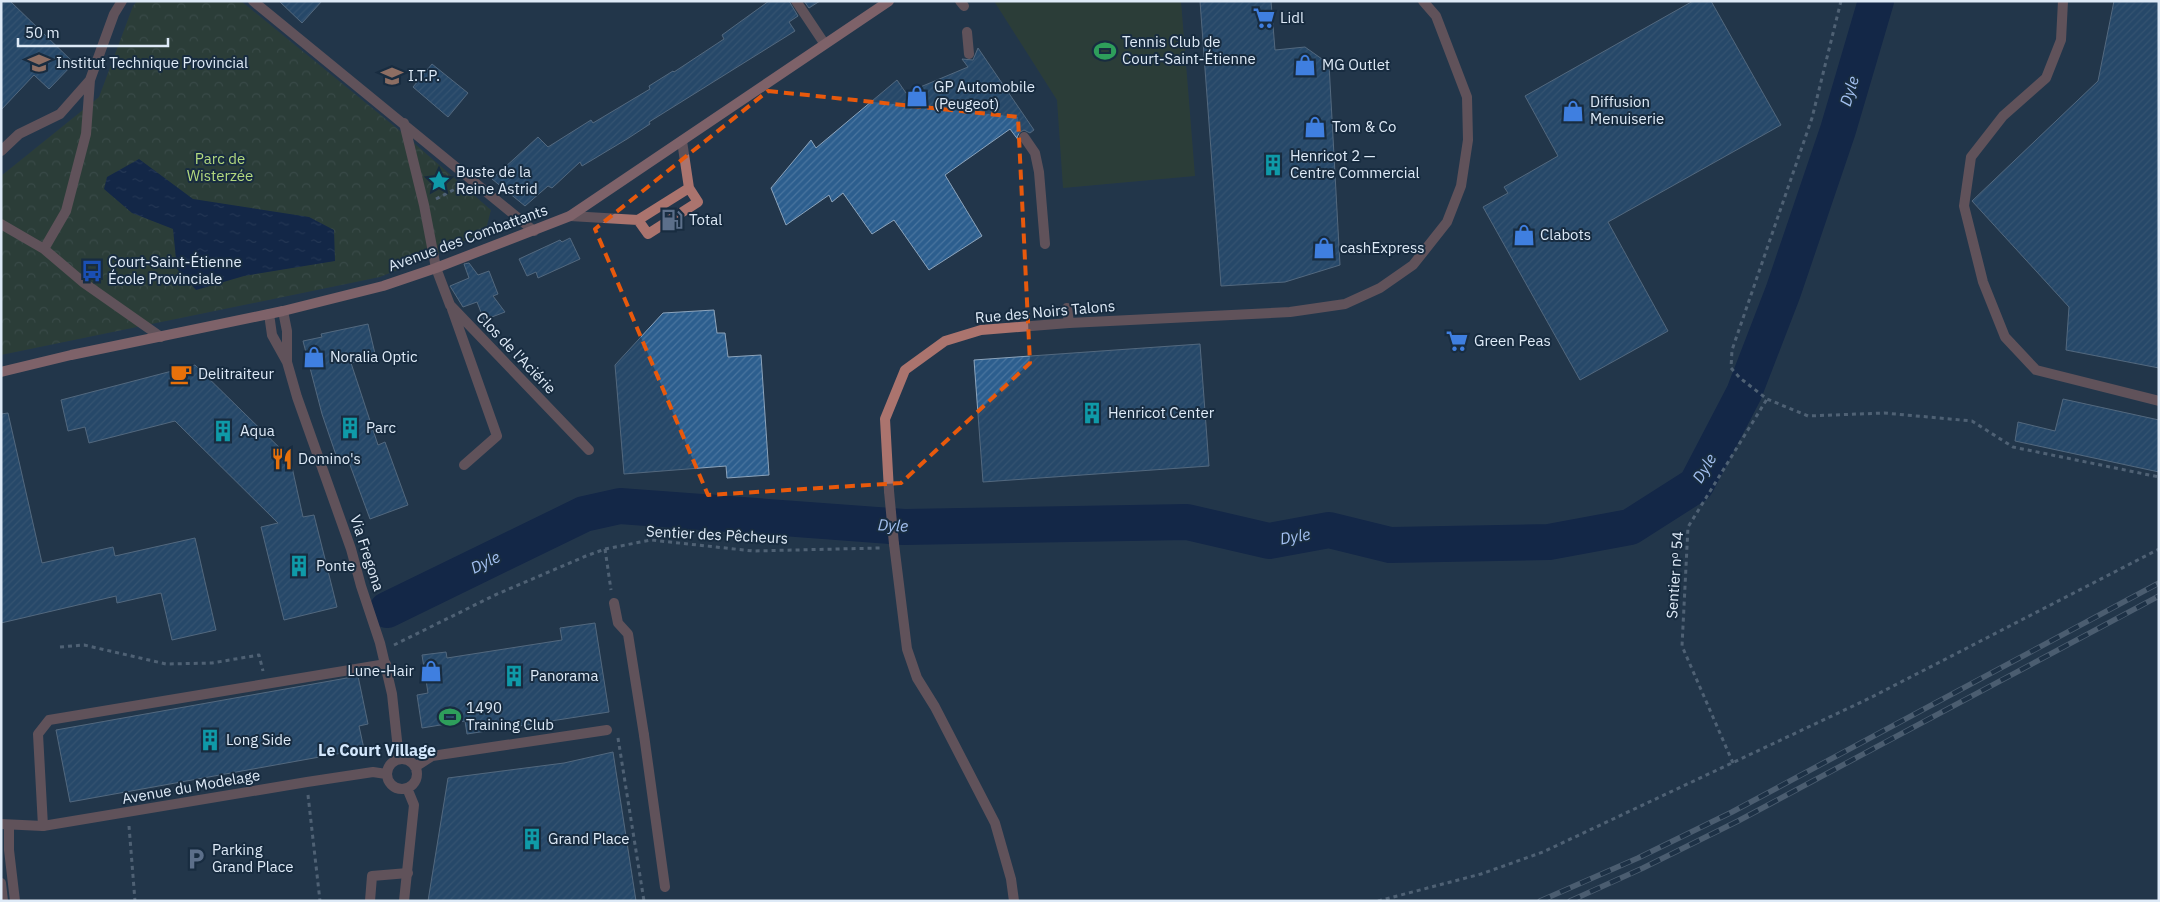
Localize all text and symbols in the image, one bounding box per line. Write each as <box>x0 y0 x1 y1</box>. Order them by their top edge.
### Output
supermarket icon: Lidl <box>1251 5 1277 31</box>
place label: Lidl <box>1280 8 1304 27</box>
scale bar <box>18 15 168 47</box>
text: 50 m <box>25 23 60 42</box>
place label: Tennis Club de Court-Saint-Étienne <box>1122 32 1256 68</box>
sports icon: Tennis Club de Court-Saint-Étienne <box>1092 38 1118 64</box>
school or university icon: Institut Technique Provincial <box>26 50 52 76</box>
shop icon: MG Outlet <box>1292 52 1318 78</box>
place label: Institut Technique Provincial <box>56 53 248 72</box>
place label: MG Outlet <box>1322 55 1390 74</box>
school or university icon: I.T.P. <box>379 63 405 89</box>
place label: I.T.P. <box>408 66 440 85</box>
water label: Dyle <box>1835 73 1863 109</box>
place label: GP Automobile (Peugeot) <box>934 77 1035 113</box>
shop icon: GP Automobile (Peugeot) <box>904 83 930 109</box>
place label: Diffusion Menuiserie <box>1590 92 1664 128</box>
shop icon: Diffusion Menuiserie <box>1560 98 1586 124</box>
shop icon: Tom & Co <box>1302 114 1328 140</box>
place label: Tom & Co <box>1332 117 1396 136</box>
place label: Henricot 2 — Centre Commercial <box>1290 146 1420 182</box>
park label: Parc de Wisterzée <box>187 149 253 185</box>
building icon: Henricot 2 — Centre Commercial <box>1260 152 1286 178</box>
place label: Buste de la Reine Astrid <box>456 162 538 198</box>
place icon: Buste de la Reine Astrid <box>426 168 452 194</box>
street label: Avenue des Combattants <box>385 200 550 275</box>
fuel station icon: Total <box>659 207 685 233</box>
place label: Total <box>689 210 722 229</box>
shop icon: Clabots <box>1511 222 1537 248</box>
place label: Clabots <box>1540 225 1591 244</box>
shop icon: cashExpress <box>1311 235 1337 261</box>
place label: cashExpress <box>1340 238 1425 257</box>
place label: Court-Saint-Étienne École Provinciale <box>108 252 242 288</box>
bus stop icon: Court-Saint-Étienne École Provinciale <box>79 258 105 284</box>
street label: Rue des Noirs Talons <box>974 296 1116 327</box>
street label: Clos de l'Aciérie <box>472 308 560 398</box>
supermarket icon: Green Peas <box>1444 328 1470 354</box>
place label: Green Peas <box>1474 331 1551 350</box>
shop icon: Noralia Optic <box>301 344 327 370</box>
place label: Noralia Optic <box>330 347 418 366</box>
cafe icon: Delitraiteur <box>168 361 194 387</box>
place label: Delitraiteur <box>198 364 275 383</box>
building icon: Henricot Center <box>1079 400 1105 426</box>
place label: Henricot Center <box>1108 403 1215 422</box>
building icon: Parc <box>337 415 363 441</box>
building icon: Aqua <box>210 418 236 444</box>
place label: Parc <box>366 418 396 437</box>
place label: Aqua <box>240 421 275 440</box>
restaurant icon: Domino's <box>269 446 295 472</box>
place label: Domino's <box>298 449 361 468</box>
water label: Dyle <box>1688 450 1720 486</box>
street label: Via Fregona <box>346 512 389 593</box>
water label: Dyle <box>877 514 909 536</box>
street label: Sentier des Pêcheurs <box>646 521 789 548</box>
water label: Dyle <box>1278 523 1312 549</box>
street label: Sentier nᵒ 54 <box>1662 531 1687 619</box>
water label: Dyle <box>467 546 503 578</box>
building icon: Ponte <box>286 553 312 579</box>
place label: Ponte <box>316 556 355 575</box>
shop icon: Lune-Hair <box>418 658 444 684</box>
place label: Lune-Hair <box>347 661 414 680</box>
building icon: Panorama <box>501 663 527 689</box>
place label: Panorama <box>530 666 598 685</box>
place label: 1490 Training Club <box>466 698 554 734</box>
sports icon: 1490 Training Club <box>437 704 463 730</box>
building icon: Long Side <box>197 727 223 753</box>
place label: Long Side <box>226 730 291 749</box>
district label: Le Court Village <box>318 740 436 760</box>
street label: Avenue du Modelage <box>120 765 262 808</box>
building icon: Grand Place <box>519 826 545 852</box>
place label: Grand Place <box>548 829 630 848</box>
place label: Parking Grand Place <box>212 840 294 876</box>
parking icon: Parking Grand Place <box>183 846 209 872</box>

